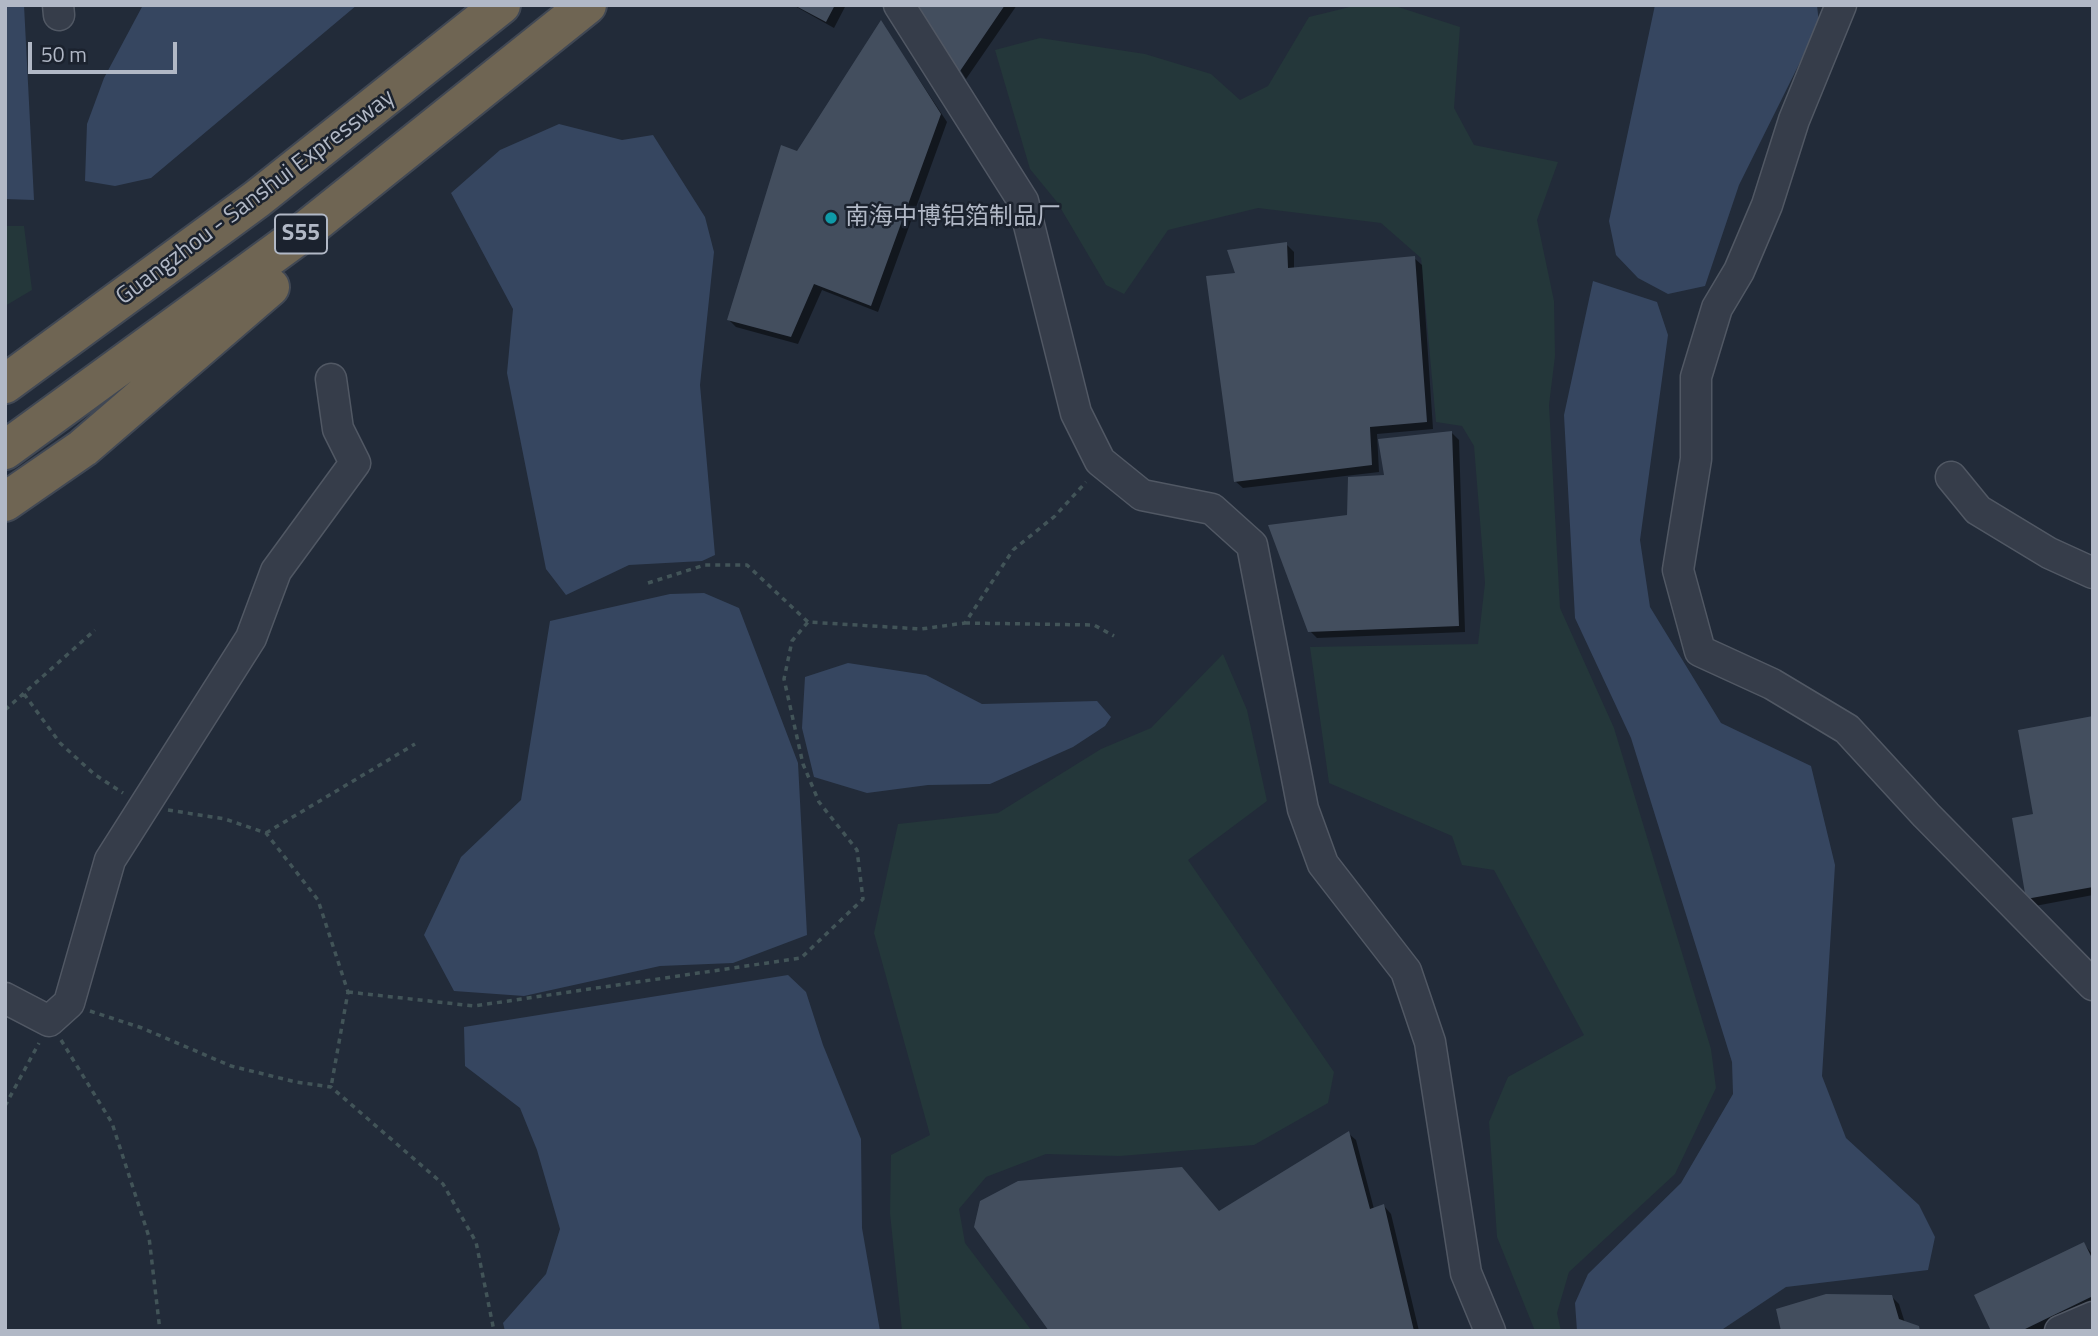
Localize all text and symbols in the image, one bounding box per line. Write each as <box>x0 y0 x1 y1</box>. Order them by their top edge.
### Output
scale bar <box>32 28 180 72</box>
text: 50 m <box>41 38 87 70</box>
street label: Guangzhou - Sanshui Expressway <box>111 84 401 312</box>
place label: 南海中博铝箔制品厂 <box>845 204 1061 232</box>
marker: 南海中博铝箔制品厂 <box>823 210 839 226</box>
road number: S55 <box>275 215 327 254</box>

